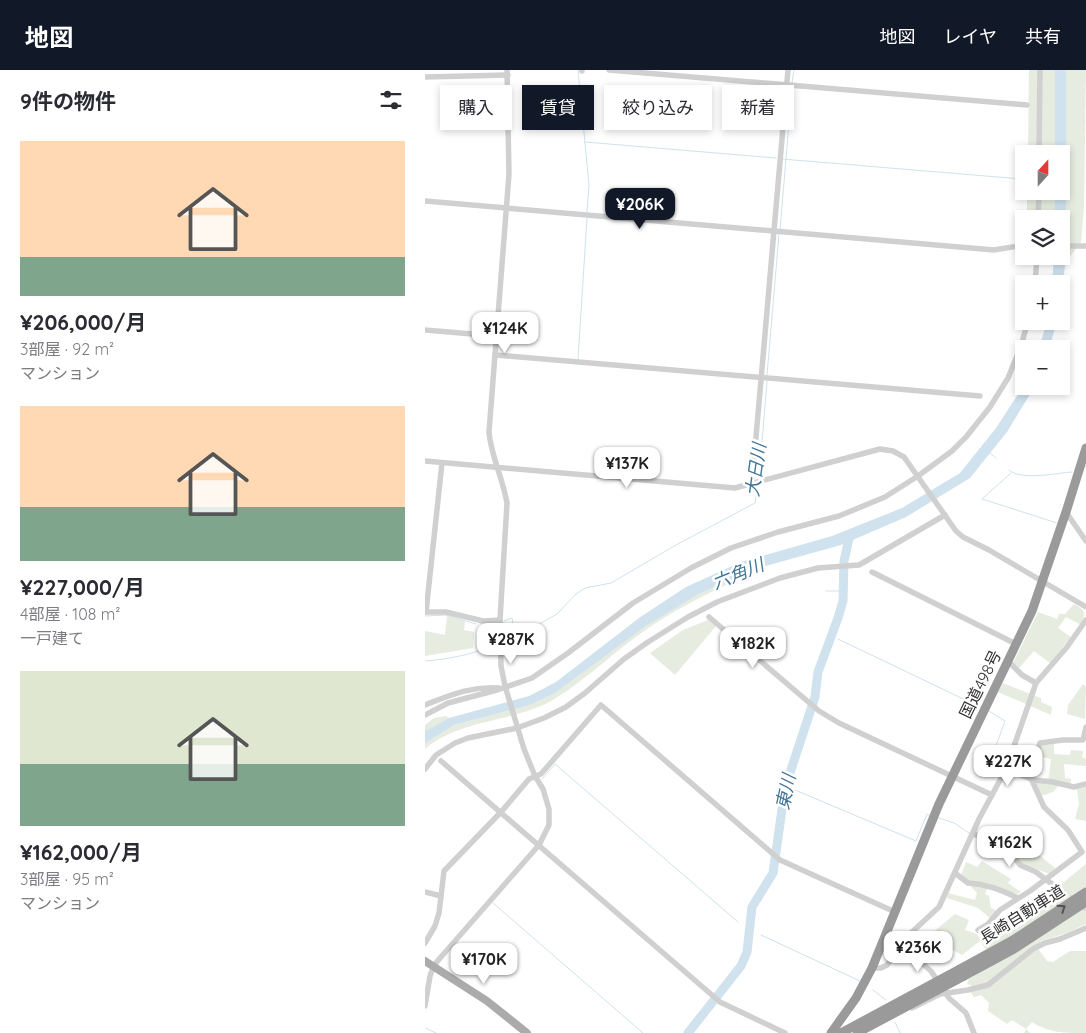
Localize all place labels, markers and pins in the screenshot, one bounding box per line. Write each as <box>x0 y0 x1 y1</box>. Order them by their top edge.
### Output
pin: ¥206K <box>605 188 675 230</box>
pin: ¥124K <box>470 312 540 354</box>
pin: ¥137K <box>592 446 662 489</box>
pin: ¥287K <box>476 622 546 665</box>
pin: ¥182K <box>718 626 788 669</box>
pin: ¥227K <box>973 744 1043 787</box>
pin: ¥162K <box>975 826 1045 868</box>
pin: ¥236K <box>883 930 953 973</box>
pin: ¥170K <box>449 942 519 985</box>

